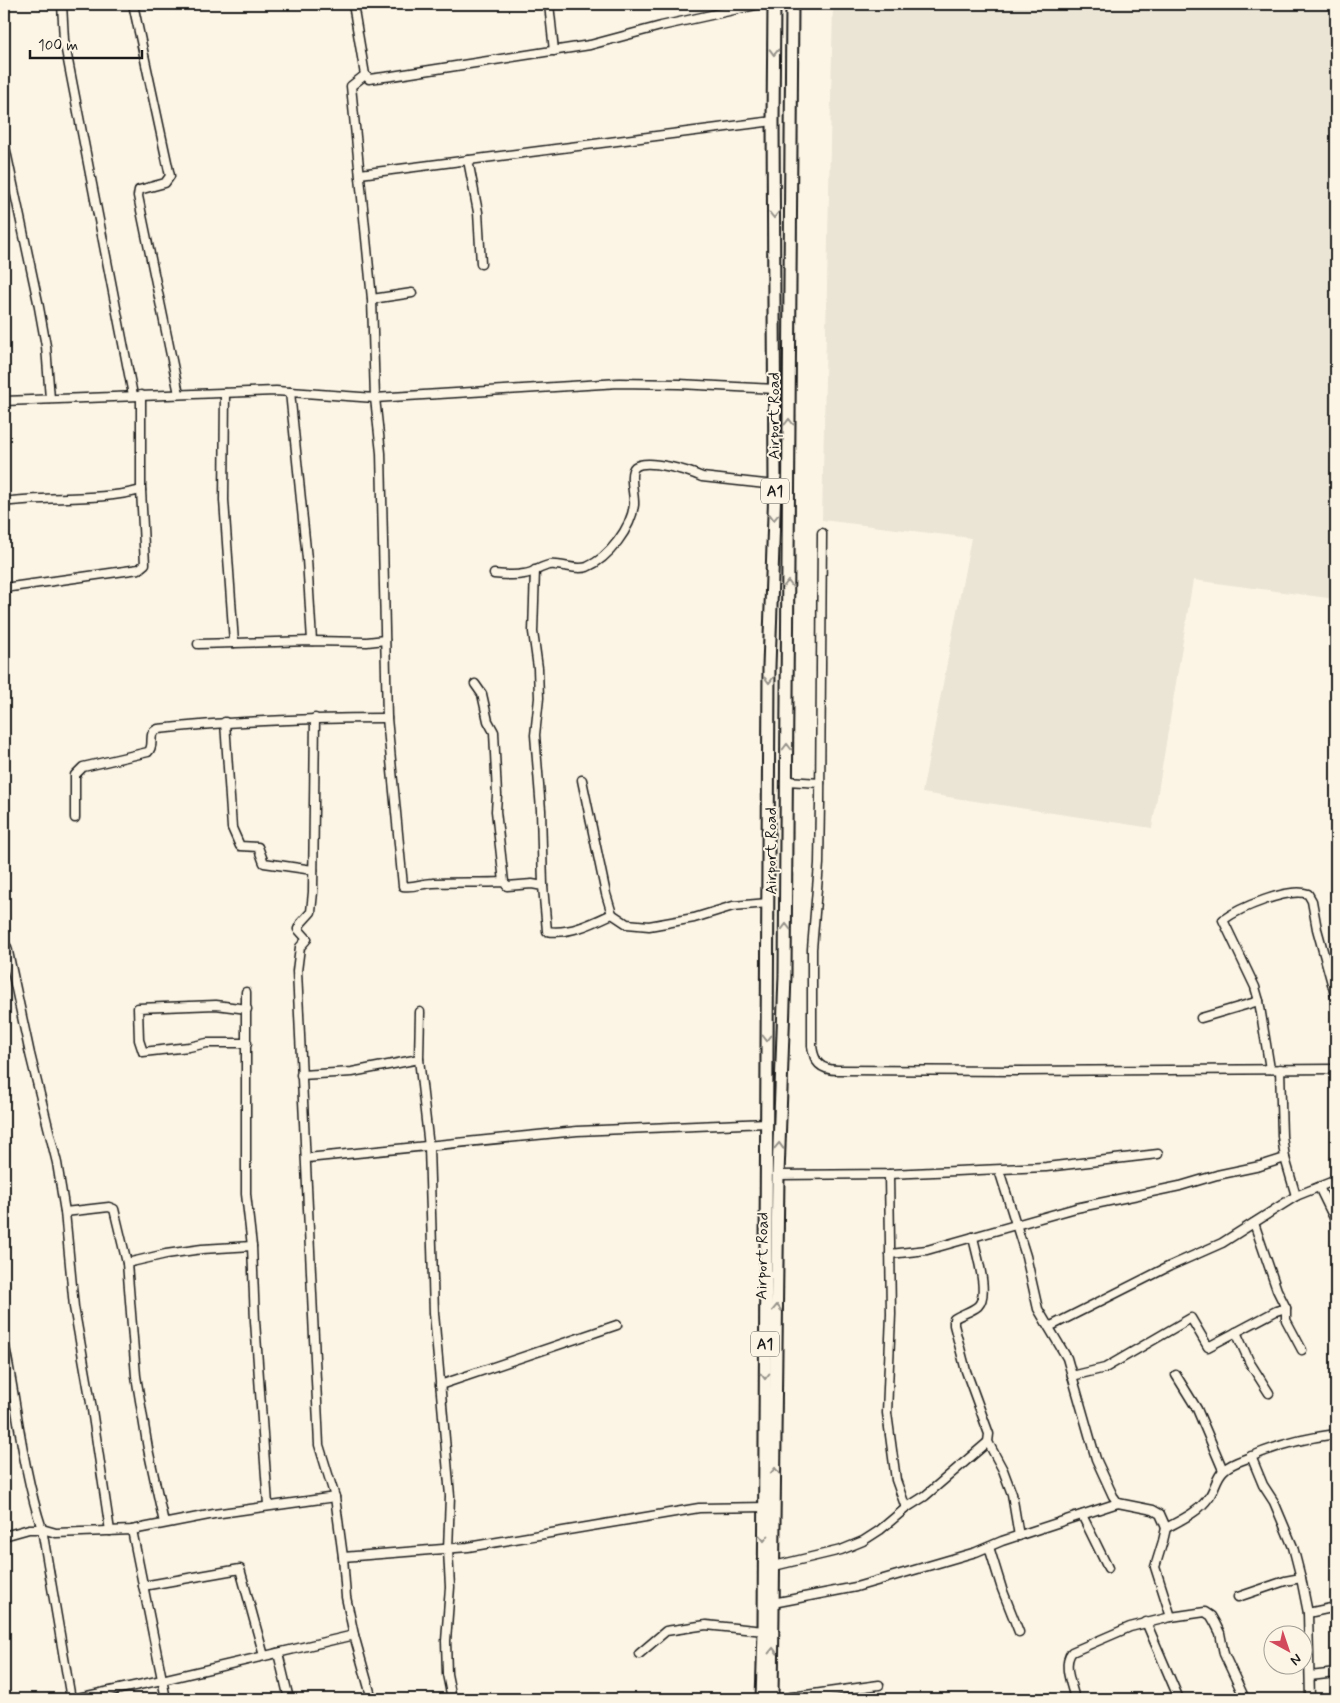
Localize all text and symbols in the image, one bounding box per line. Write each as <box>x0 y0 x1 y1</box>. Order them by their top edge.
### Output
scale bar <box>30 28 142 60</box>
text: 100 m <box>38 36 78 56</box>
one-way arrow <box>769 49 779 57</box>
one-way arrow <box>769 212 779 219</box>
street label: Airport Road <box>764 372 785 460</box>
one-way arrow <box>784 417 794 425</box>
road number: A1 <box>761 478 789 504</box>
one-way arrow <box>769 514 779 522</box>
one-way arrow <box>783 580 793 588</box>
one-way arrow <box>764 676 774 684</box>
one-way arrow <box>782 742 792 750</box>
street label: Airport Road <box>761 807 782 895</box>
one-way arrow <box>781 922 791 930</box>
one-way arrow <box>762 1035 772 1043</box>
one-way arrow <box>774 1141 785 1149</box>
street label: Airport Road <box>751 1212 774 1300</box>
one-way arrow <box>772 1304 782 1312</box>
road number: A1 <box>751 1332 779 1356</box>
one-way arrow <box>760 1372 770 1380</box>
one-way arrow <box>770 1466 780 1474</box>
one-way arrow <box>759 1535 769 1543</box>
north arrow <box>1262 1626 1312 1676</box>
one-way arrow <box>768 1646 778 1654</box>
text: N <box>1286 1649 1305 1669</box>

